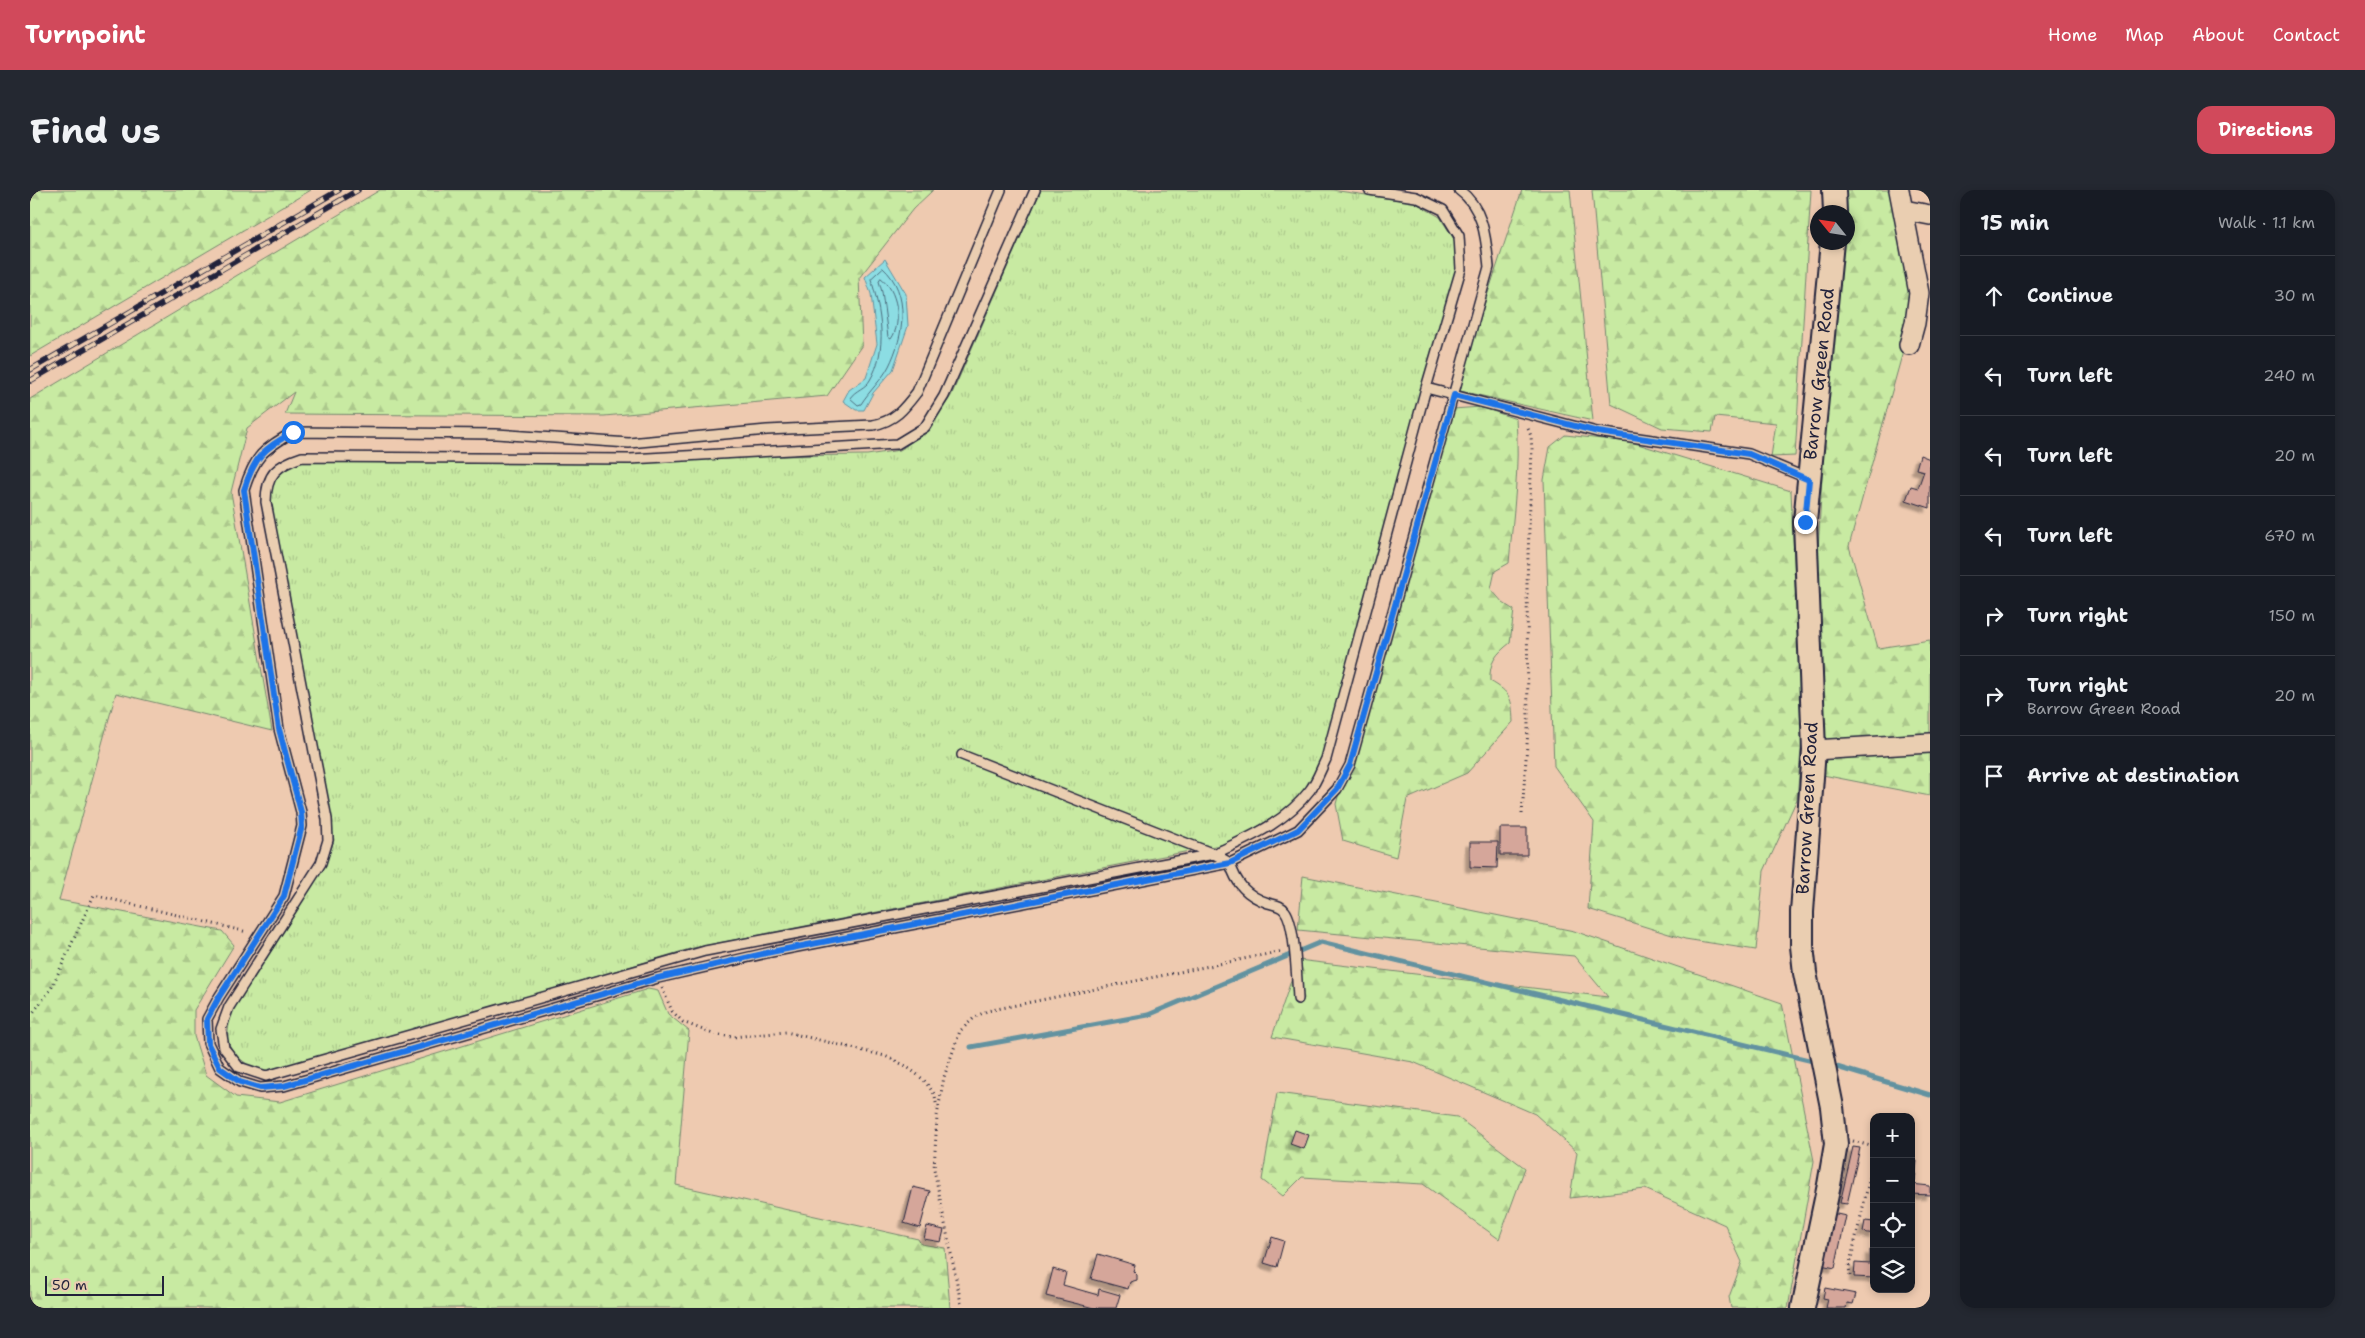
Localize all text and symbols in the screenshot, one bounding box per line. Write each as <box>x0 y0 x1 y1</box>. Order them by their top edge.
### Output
text: Turnpoint <box>25 19 146 51</box>
text: Home <box>2048 23 2097 47</box>
text: Map <box>2125 23 2164 47</box>
text: About <box>2192 23 2245 47</box>
text: Contact <box>2273 23 2340 47</box>
button: Directions <box>2197 106 2335 154</box>
text: Find us <box>30 107 161 154</box>
north arrow <box>1810 205 1855 250</box>
text: 15 min <box>1980 209 2049 237</box>
text: Walk · 1.1 km <box>2218 212 2315 233</box>
icon: ahead <box>1980 282 2008 310</box>
text: Continue <box>2027 283 2113 308</box>
text: 30 m <box>2274 285 2315 306</box>
street label: Barrow Green Road <box>1798 287 1840 461</box>
icon: left <box>1980 362 2008 390</box>
text: Turn left <box>2027 363 2113 388</box>
text: 240 m <box>2263 365 2315 386</box>
route start <box>282 421 305 444</box>
icon: left <box>1980 442 2008 470</box>
text: Turn left <box>2027 443 2113 468</box>
text: 20 m <box>2274 445 2315 466</box>
route end <box>1794 511 1817 534</box>
icon: left <box>1980 522 2008 550</box>
text: Turn left <box>2027 523 2113 548</box>
text: 670 m <box>2264 525 2315 546</box>
icon: right <box>1980 602 2008 630</box>
text: Turn right <box>2027 603 2128 628</box>
text: 150 m <box>2268 605 2315 626</box>
text: Turn right <box>2027 673 2128 698</box>
icon: right <box>1980 682 2008 710</box>
text: 20 m <box>2274 685 2315 706</box>
text: Barrow Green Road <box>2027 698 2181 719</box>
street label: Barrow Green Road <box>1790 721 1824 895</box>
icon: arrive <box>1980 762 2008 790</box>
text: Arrive at destination <box>2027 763 2239 788</box>
map controls <box>1870 1113 1915 1293</box>
button: + <box>1870 1113 1915 1158</box>
button: − <box>1870 1158 1915 1203</box>
button: locate <box>1870 1203 1915 1248</box>
button: layers <box>1870 1248 1915 1293</box>
scale bar <box>45 1273 164 1296</box>
text: 50 m <box>52 1276 87 1294</box>

